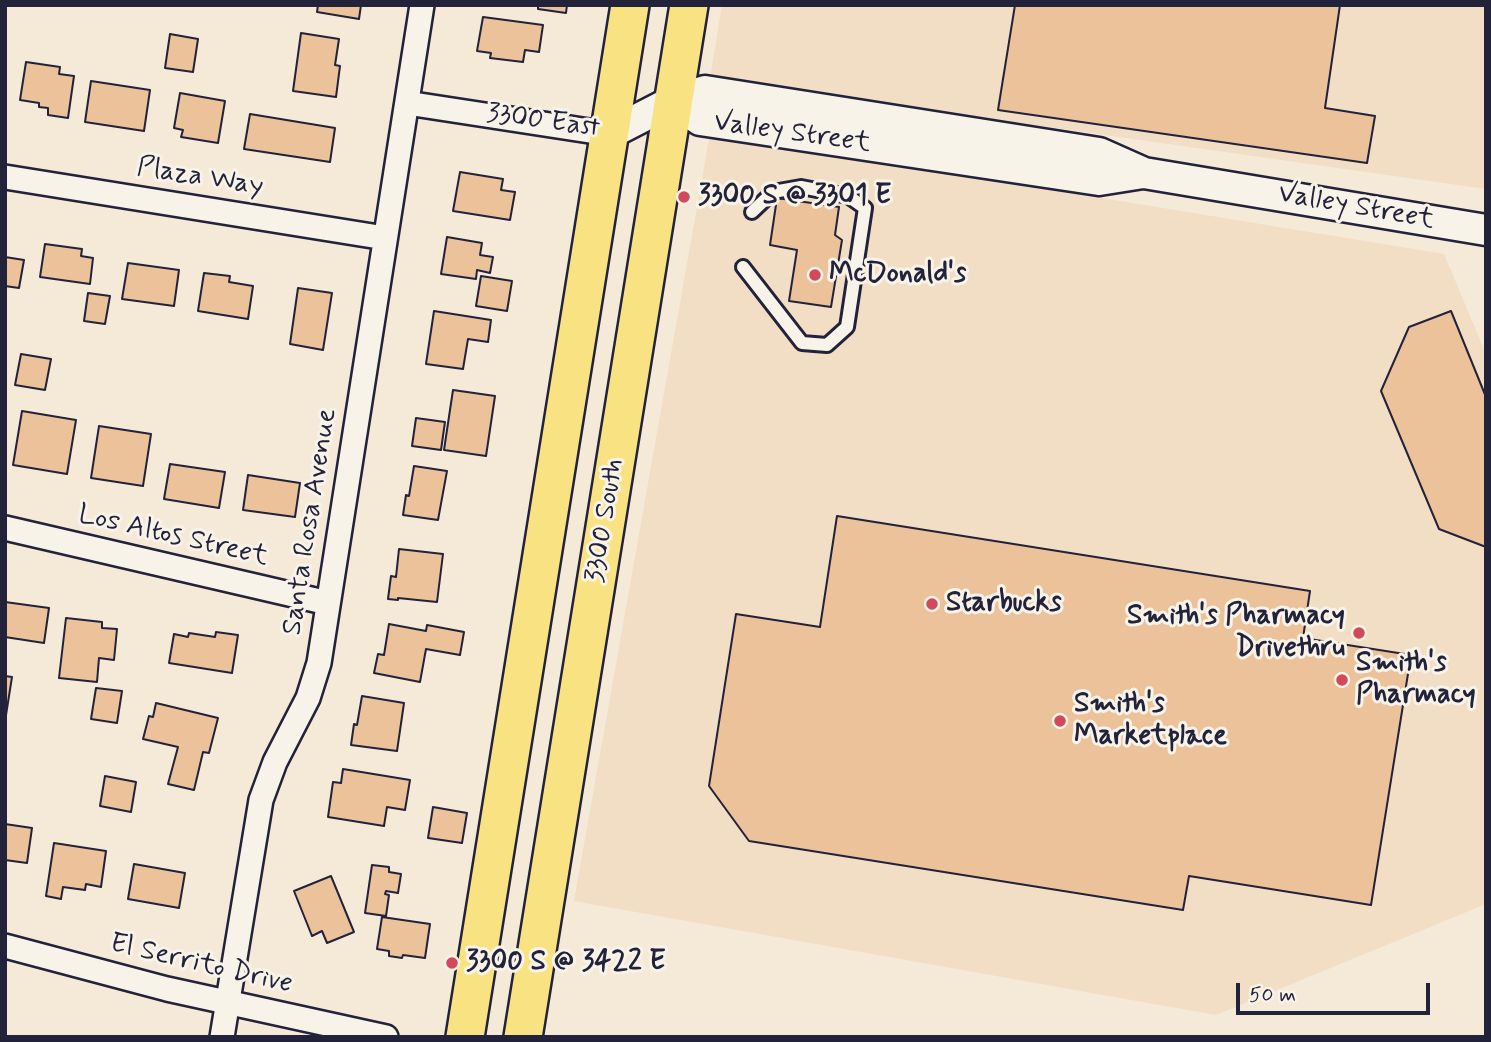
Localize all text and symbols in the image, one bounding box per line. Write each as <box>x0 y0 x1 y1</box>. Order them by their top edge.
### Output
street label: 3300 East <box>484 97 602 147</box>
street label: Valley Street <box>711 106 873 162</box>
street label: Plaza Way <box>134 151 266 205</box>
street label: Valley Street <box>1275 178 1437 238</box>
place label: 3300 S @ 3301 E <box>698 180 891 214</box>
marker: 3300 S @ 3301 E <box>676 189 692 205</box>
place label: McDonald's <box>829 258 966 292</box>
marker: McDonald's <box>807 267 823 283</box>
street label: Santa Rosa Avenue <box>276 406 346 638</box>
street label: 3300 South <box>580 456 632 586</box>
street label: Los Altos Street <box>75 499 271 575</box>
place label: Starbucks <box>946 587 1061 621</box>
marker: Starbucks <box>924 596 940 612</box>
place label: Smith's Pharmacy Drivethru <box>1127 600 1345 666</box>
marker: Smith's Pharmacy Drivethru <box>1351 625 1367 641</box>
place label: Smith's Pharmacy <box>1356 647 1476 713</box>
marker: Smith's Pharmacy <box>1334 672 1350 688</box>
place label: Smith's Marketplace <box>1074 688 1227 754</box>
marker: Smith's Marketplace <box>1052 713 1068 729</box>
street label: El Serrito Drive <box>106 928 296 1002</box>
place label: 3300 S @ 3422 E <box>466 946 666 980</box>
marker: 3300 S @ 3422 E <box>444 955 460 971</box>
scale bar <box>1239 968 1433 1012</box>
text: 50 m <box>1249 981 1296 1009</box>

